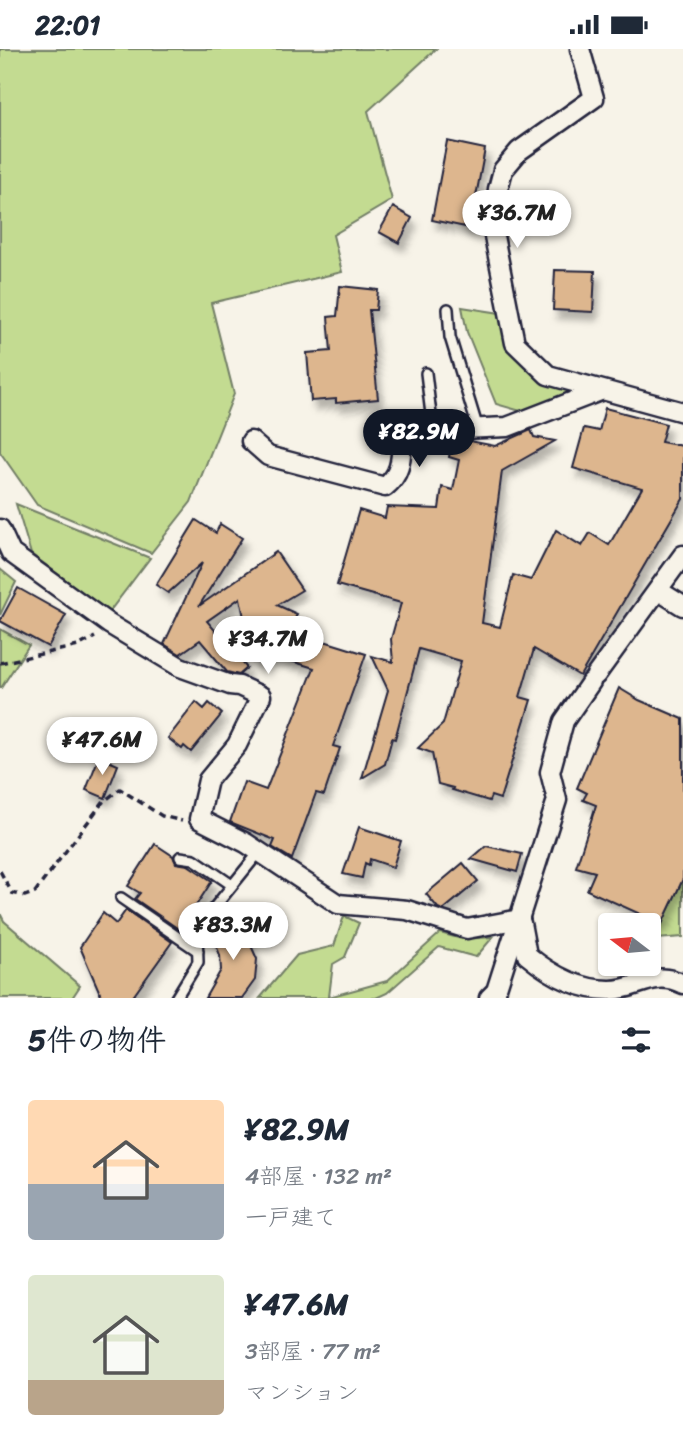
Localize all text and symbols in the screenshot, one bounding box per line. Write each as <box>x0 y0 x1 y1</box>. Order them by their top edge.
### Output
text: 22:01 <box>35 2 100 48</box>
pin: ¥36.7M <box>460 191 574 250</box>
text: ¥36.7M <box>478 192 556 233</box>
pin: ¥82.9M <box>362 409 476 469</box>
text: ¥82.9M <box>379 411 459 452</box>
pin: ¥34.7M <box>211 617 325 676</box>
text: ¥34.7M <box>229 618 307 659</box>
pin: ¥47.6M <box>45 717 159 777</box>
text: ¥47.6M <box>62 719 142 760</box>
pin: ¥83.3M <box>176 902 290 962</box>
text: ¥83.3M <box>194 904 272 945</box>
north arrow <box>598 913 662 977</box>
map controls <box>598 913 661 976</box>
text: 5件の物件 <box>28 1013 166 1067</box>
icon: filters <box>617 1021 655 1059</box>
text: ¥82.9M <box>245 1102 349 1156</box>
icon: home <box>84 1128 168 1212</box>
text: 4部屋 · 132 m² <box>245 1156 392 1197</box>
text: 一戸建て <box>245 1197 337 1238</box>
text: ¥47.6M <box>245 1277 348 1331</box>
icon: home <box>84 1303 168 1387</box>
text: 3部屋 · 77 m² <box>245 1331 381 1372</box>
text: マンション <box>245 1372 359 1413</box>

